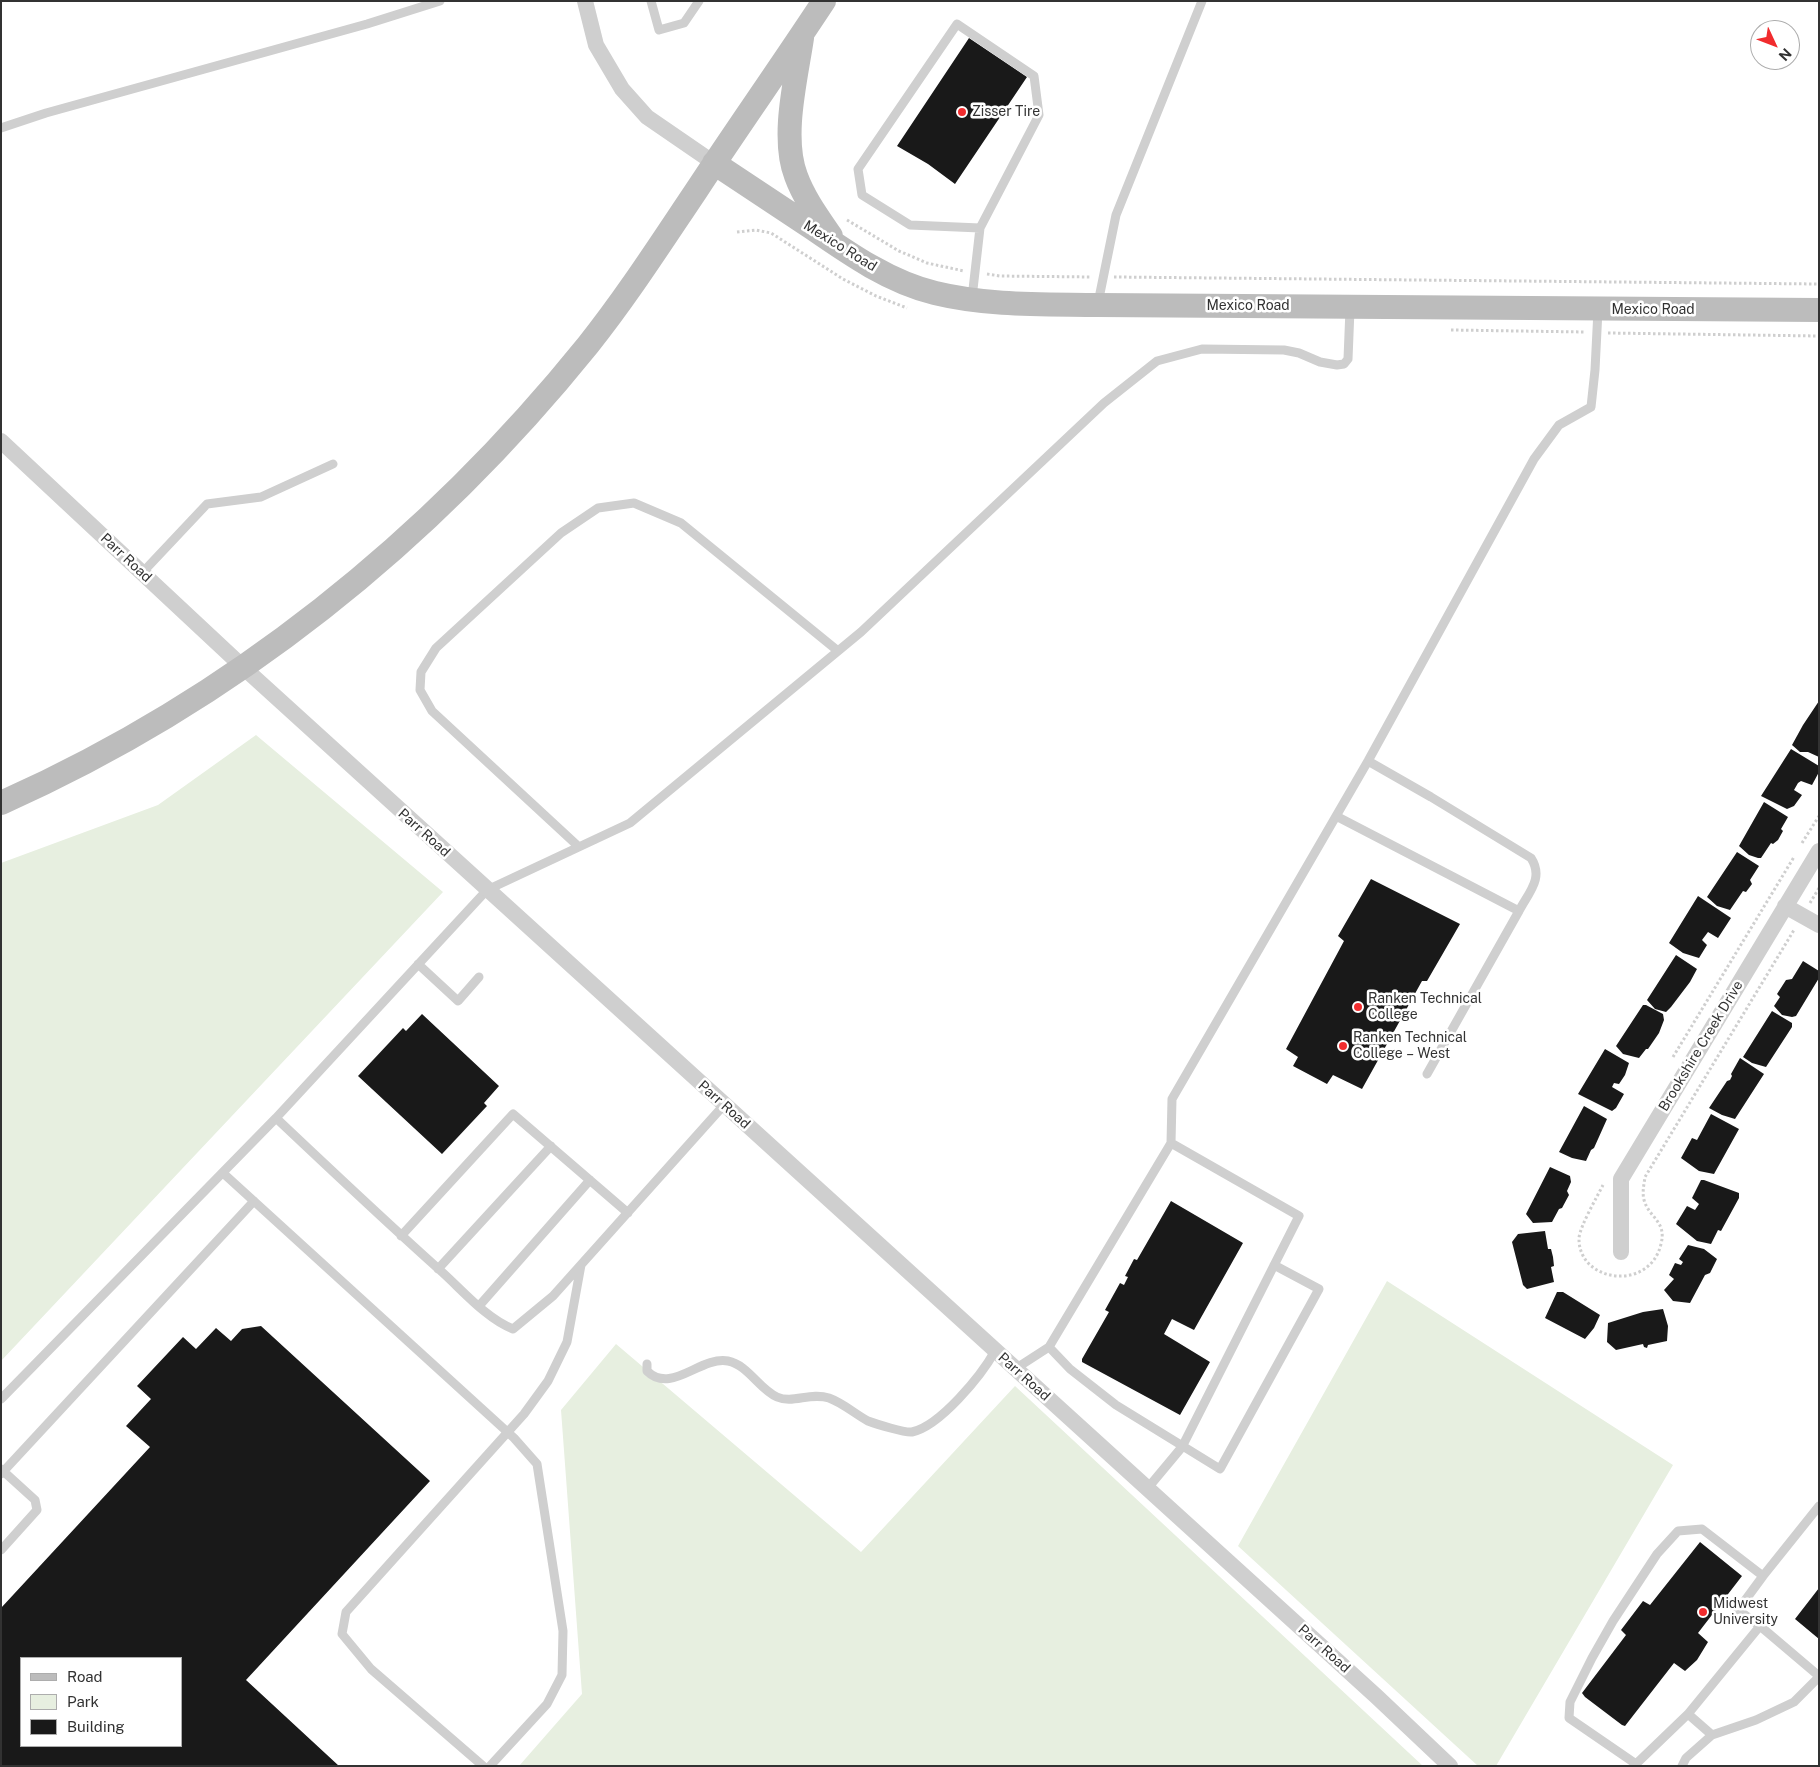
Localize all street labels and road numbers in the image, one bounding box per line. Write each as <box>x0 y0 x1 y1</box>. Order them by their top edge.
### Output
street label: Mexico Road <box>800 217 880 275</box>
street label: Mexico Road <box>1206 298 1290 314</box>
street label: Mexico Road <box>1611 302 1695 318</box>
street label: Parr Road <box>97 530 155 586</box>
street label: Parr Road <box>395 805 453 861</box>
street label: Brookshire Creek Drive <box>1655 978 1747 1114</box>
street label: Parr Road <box>695 1077 753 1133</box>
street label: Parr Road <box>995 1349 1053 1405</box>
street label: Parr Road <box>1295 1621 1353 1677</box>

